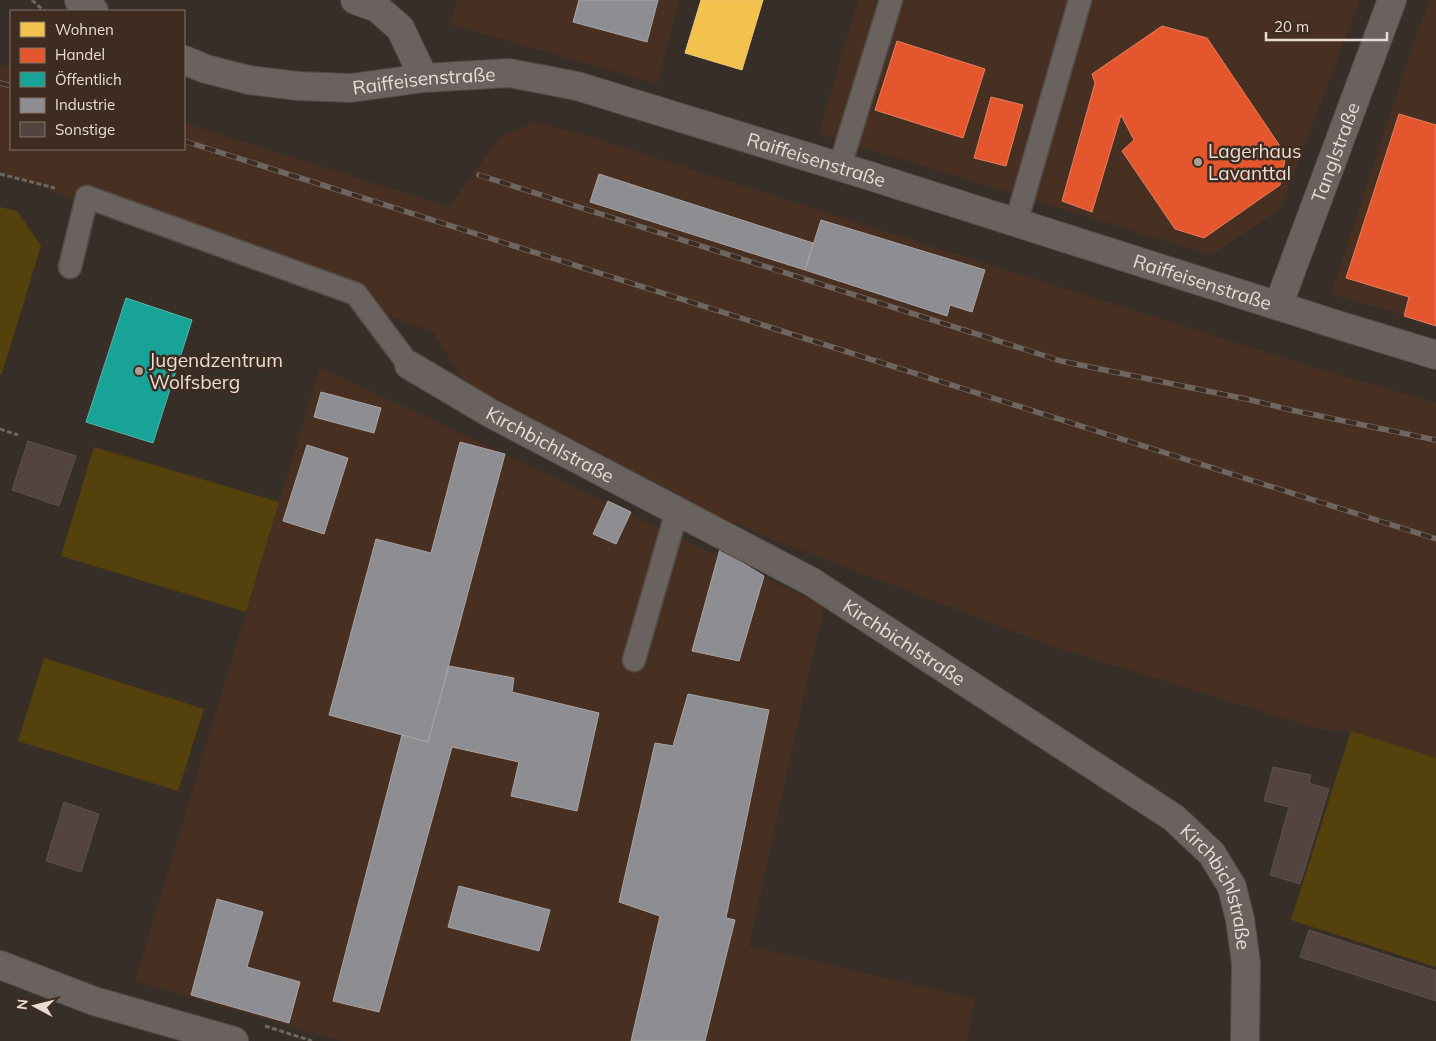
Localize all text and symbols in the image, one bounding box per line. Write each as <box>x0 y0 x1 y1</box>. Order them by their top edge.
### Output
legend <box>10 10 185 150</box>
scale bar <box>1266 10 1387 42</box>
text: 20 m <box>1274 17 1309 36</box>
text: Wohnen <box>55 20 114 39</box>
text: Handel <box>55 45 105 64</box>
street label: Raiffeisenstraße <box>351 62 496 100</box>
text: Öffentlich <box>55 70 122 89</box>
text: Industrie <box>55 95 115 114</box>
street label: Tanglstraße <box>1306 99 1365 206</box>
text: Sonstige <box>55 120 115 139</box>
street label: Raiffeisenstraße <box>744 127 889 192</box>
place label: Lagerhaus Lavanttal <box>1208 139 1301 185</box>
marker: Lagerhaus Lavanttal <box>1192 156 1204 168</box>
street label: Raiffeisenstraße <box>1130 249 1275 315</box>
place label: Jugendzentrum Wolfsberg <box>149 348 283 394</box>
marker: Jugendzentrum Wolfsberg <box>133 365 145 377</box>
street label: Kirchbichlstraße <box>482 401 618 488</box>
street label: Kirchbichlstraße <box>838 593 970 691</box>
street label: Kirchbichlstraße <box>1175 818 1256 951</box>
north arrow <box>10 981 60 1031</box>
text: N <box>13 998 32 1011</box>

